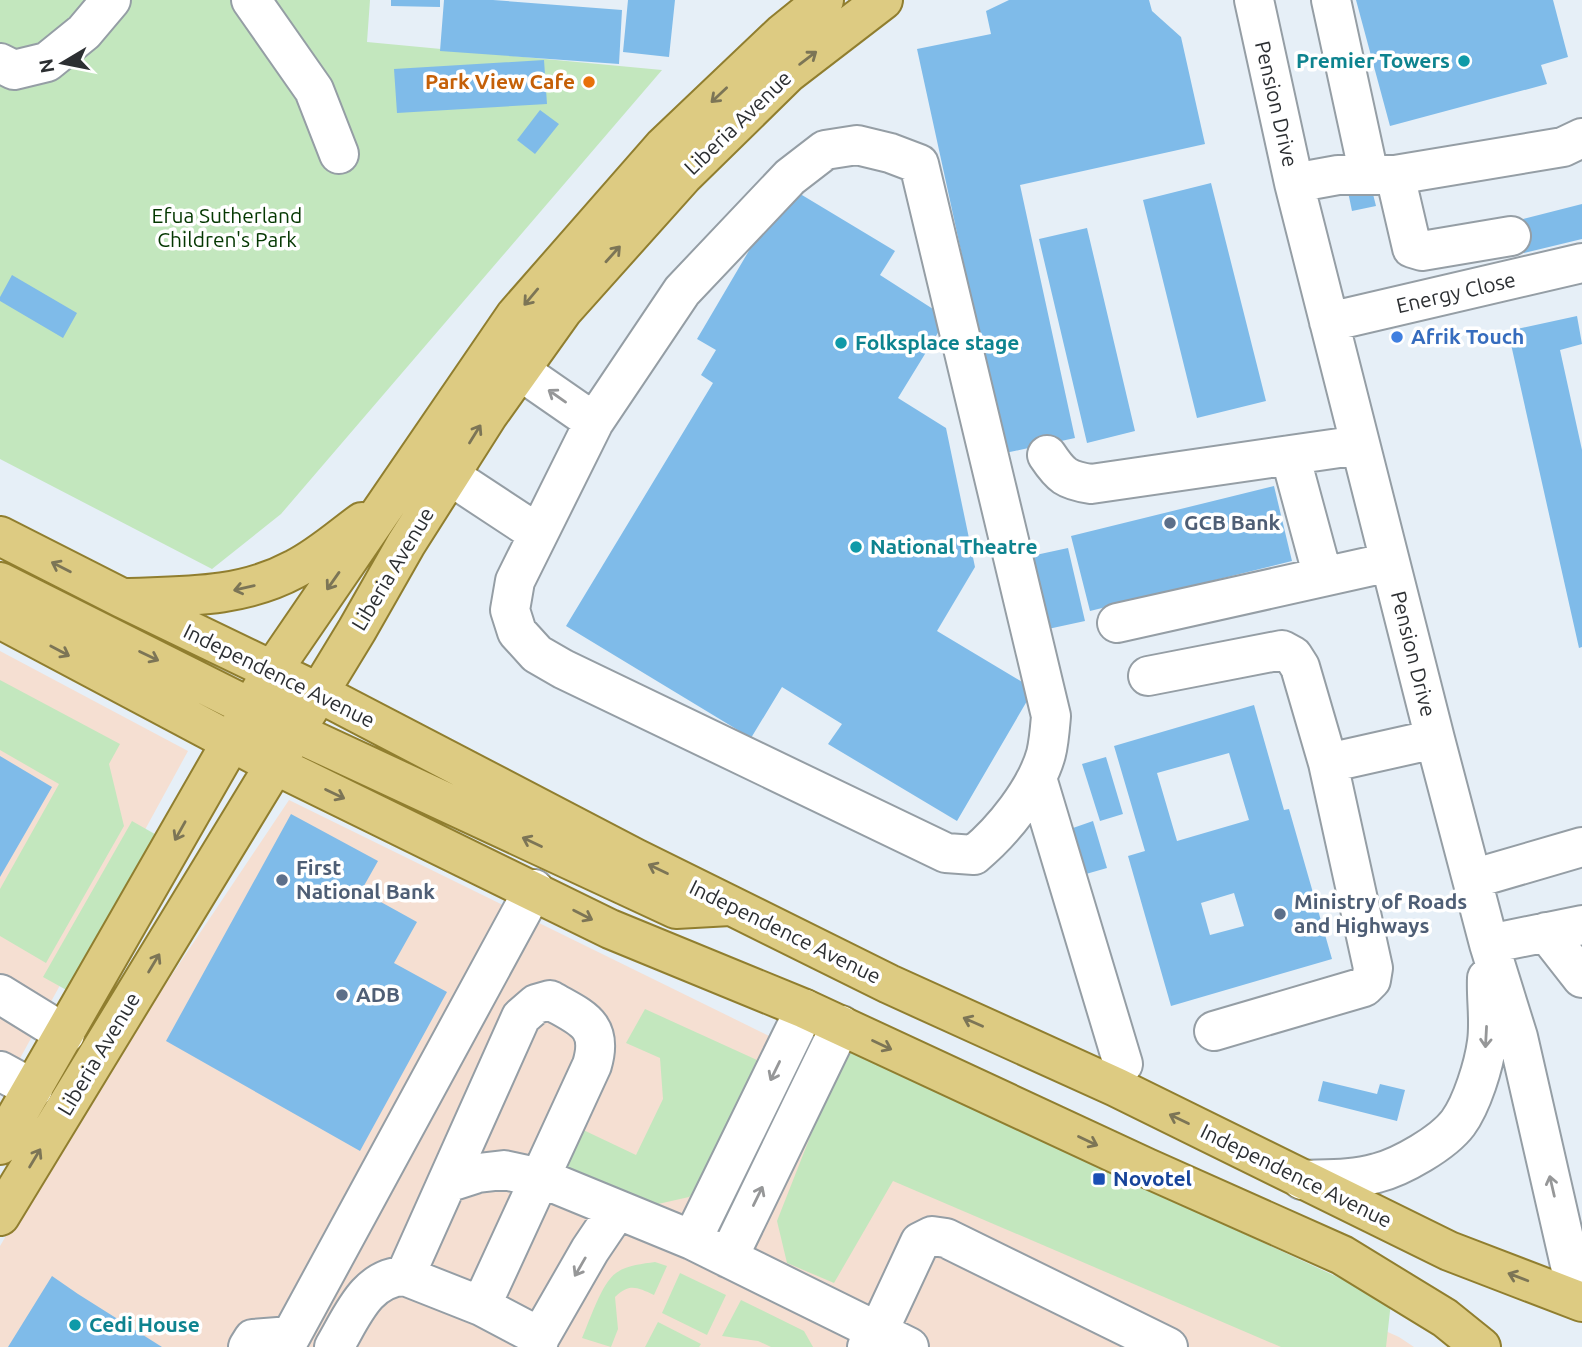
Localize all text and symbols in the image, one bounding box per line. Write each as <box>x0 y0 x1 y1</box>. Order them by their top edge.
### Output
north arrow <box>28 28 98 98</box>
street label: Pension Drive <box>1251 38 1303 169</box>
place label: Premier Towers <box>1296 48 1450 72</box>
one-way arrow <box>798 50 816 65</box>
marker: Premier Towers <box>1456 53 1472 69</box>
text: N <box>34 57 58 75</box>
street label: Liberia Avenue <box>679 65 796 179</box>
place label: Park View Cafe <box>425 69 575 93</box>
marker: Park View Cafe <box>581 74 597 90</box>
one-way arrow <box>711 86 728 103</box>
park label: Efua Sutherland Children's Park <box>152 203 302 251</box>
one-way arrow <box>605 245 621 263</box>
street label: Energy Close <box>1394 267 1518 317</box>
one-way arrow <box>523 288 539 306</box>
place label: Afrik Touch <box>1411 324 1524 348</box>
marker: Afrik Touch <box>1389 329 1405 345</box>
place label: Folksplace stage <box>855 330 1019 354</box>
marker: Folksplace stage <box>833 335 849 351</box>
one-way arrow <box>547 389 567 403</box>
one-way arrow <box>469 425 483 445</box>
street label: Liberia Avenue <box>346 503 438 634</box>
place label: GCB Bank <box>1184 510 1280 534</box>
marker: GCB Bank <box>1162 515 1178 531</box>
place label: National Theatre <box>870 534 1038 558</box>
marker: National Theatre <box>848 539 864 555</box>
one-way arrow <box>51 560 72 573</box>
one-way arrow <box>326 571 340 590</box>
one-way arrow <box>233 582 256 595</box>
street label: Pension Drive <box>1387 588 1441 719</box>
street label: Independence Avenue <box>180 618 379 732</box>
one-way arrow <box>50 644 70 658</box>
one-way arrow <box>138 650 159 664</box>
one-way arrow <box>324 787 345 801</box>
one-way arrow <box>173 821 187 841</box>
one-way arrow <box>522 835 543 848</box>
place label: First National Bank <box>296 855 435 903</box>
one-way arrow <box>648 862 669 876</box>
marker: First National Bank <box>274 872 290 888</box>
street label: Independence Avenue <box>686 874 885 988</box>
place label: Ministry of Roads and Highways <box>1294 889 1467 937</box>
marker: Ministry of Roads and Highways <box>1272 906 1288 922</box>
one-way arrow <box>572 908 593 922</box>
one-way arrow <box>147 954 161 974</box>
place label: ADB <box>356 982 400 1006</box>
marker: ADB <box>334 987 350 1003</box>
street label: Liberia Avenue <box>52 988 144 1119</box>
one-way arrow <box>963 1015 984 1028</box>
one-way arrow <box>1480 1025 1493 1048</box>
one-way arrow <box>871 1038 892 1052</box>
one-way arrow <box>767 1060 781 1081</box>
one-way arrow <box>1169 1111 1190 1125</box>
street label: Independence Avenue <box>1197 1118 1396 1232</box>
one-way arrow <box>1077 1135 1098 1148</box>
one-way arrow <box>29 1148 43 1168</box>
place label: Novotel <box>1113 1166 1192 1190</box>
marker: Novotel <box>1091 1171 1107 1187</box>
one-way arrow <box>1545 1175 1558 1198</box>
one-way arrow <box>752 1186 765 1207</box>
one-way arrow <box>573 1257 587 1277</box>
one-way arrow <box>1508 1270 1530 1283</box>
place label: Cedi House <box>89 1312 200 1336</box>
marker: Cedi House <box>67 1317 83 1333</box>

